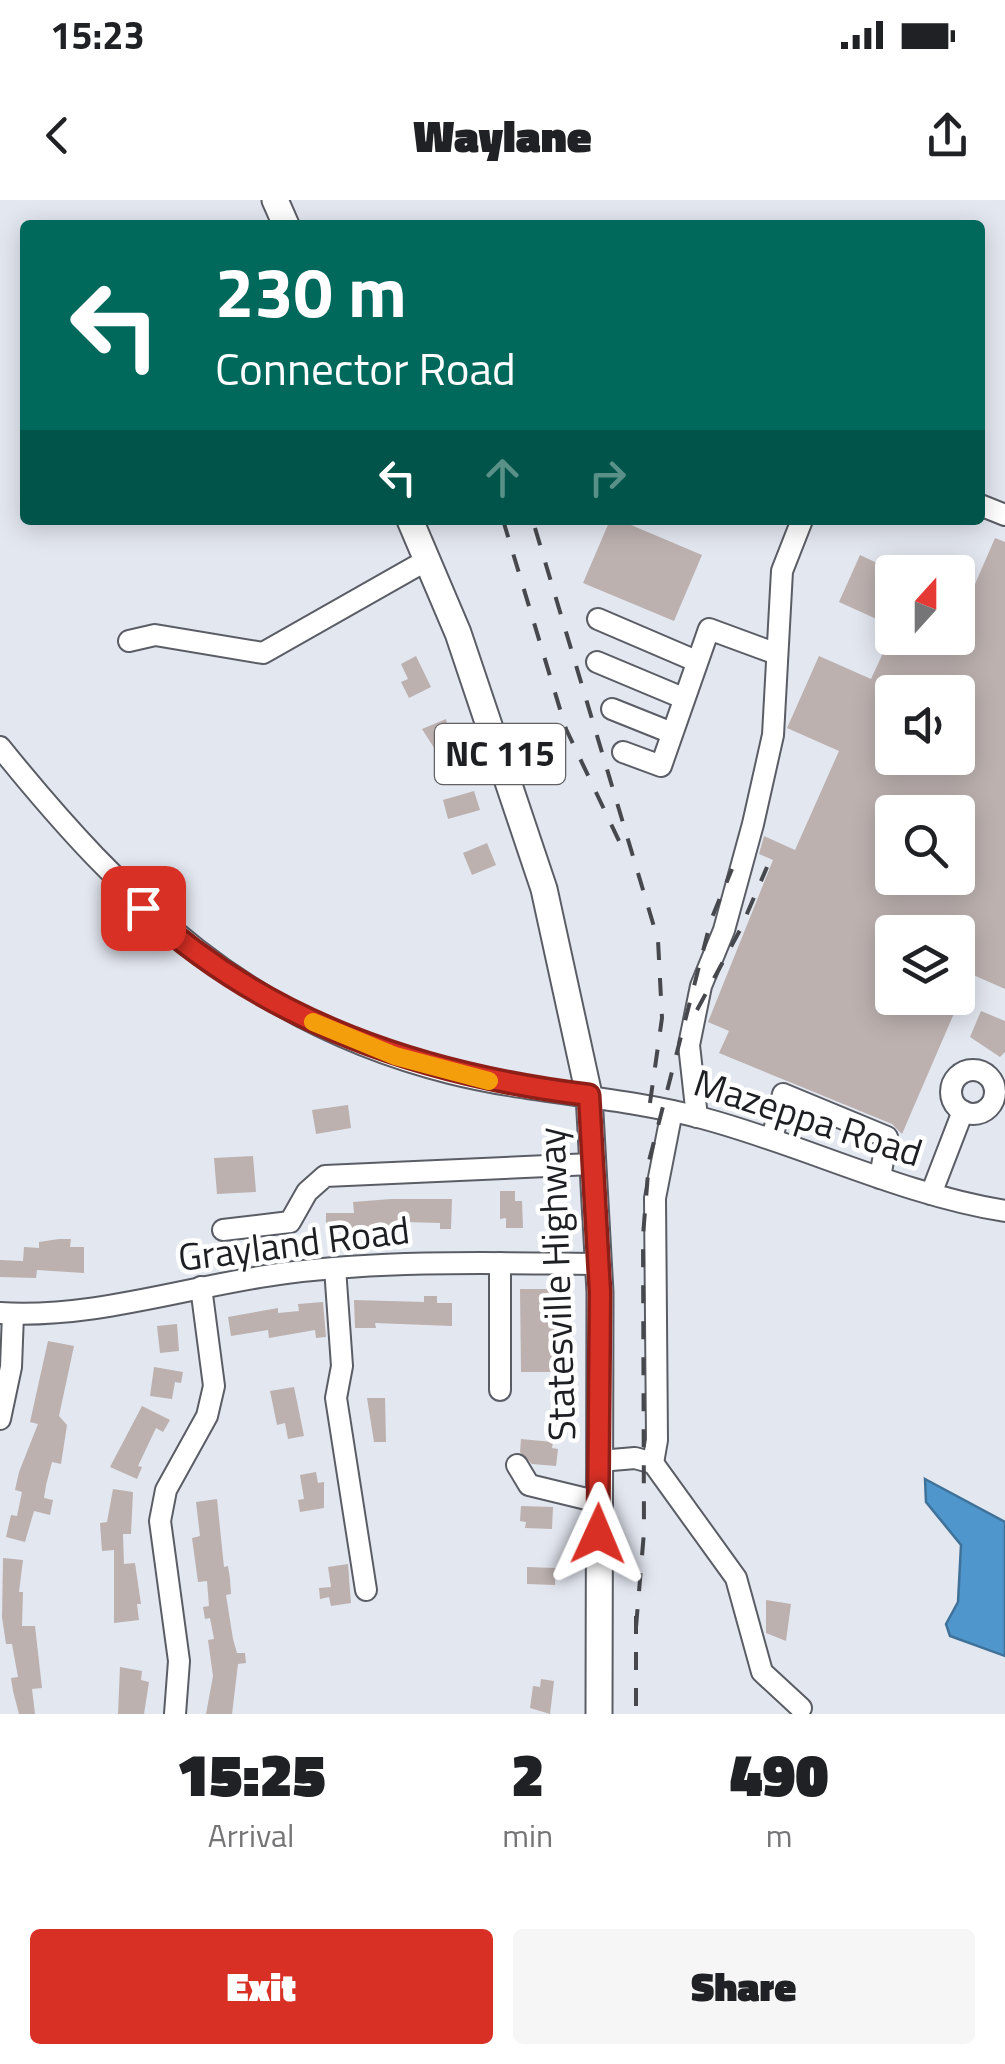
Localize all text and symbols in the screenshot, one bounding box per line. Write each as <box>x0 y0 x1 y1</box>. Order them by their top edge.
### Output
text: 15:23 <box>50 6 145 64</box>
text: Waylane <box>413 101 592 169</box>
icon: back <box>30 108 85 163</box>
icon: share <box>920 108 975 163</box>
text: 230 m <box>215 238 407 344</box>
icon: left <box>50 260 180 390</box>
text: Connector Road <box>215 334 516 402</box>
icon: left <box>370 450 425 505</box>
icon: ahead <box>475 450 530 505</box>
icon: right <box>580 450 635 505</box>
north arrow <box>875 555 975 655</box>
map controls <box>875 555 975 1015</box>
button: sound <box>875 675 975 775</box>
road number: NC 115 <box>435 724 565 784</box>
button: search <box>875 795 975 895</box>
pin <box>101 866 186 951</box>
icon: arrive <box>116 881 171 936</box>
button: layers <box>875 915 975 1015</box>
street label: Mazeppa Road <box>687 1053 930 1181</box>
street label: Statesville Highway <box>522 1126 590 1442</box>
street label: Grayland Road <box>175 1200 413 1286</box>
position arrow <box>546 1482 650 1586</box>
text: 15:25 <box>176 1728 326 1819</box>
text: 2 <box>511 1728 544 1819</box>
text: 490 <box>730 1728 829 1819</box>
text: Arrival <box>208 1811 294 1859</box>
text: min <box>502 1811 553 1859</box>
text: m <box>766 1811 792 1859</box>
button: Exit <box>30 1929 493 2044</box>
button: Share <box>513 1929 975 2044</box>

